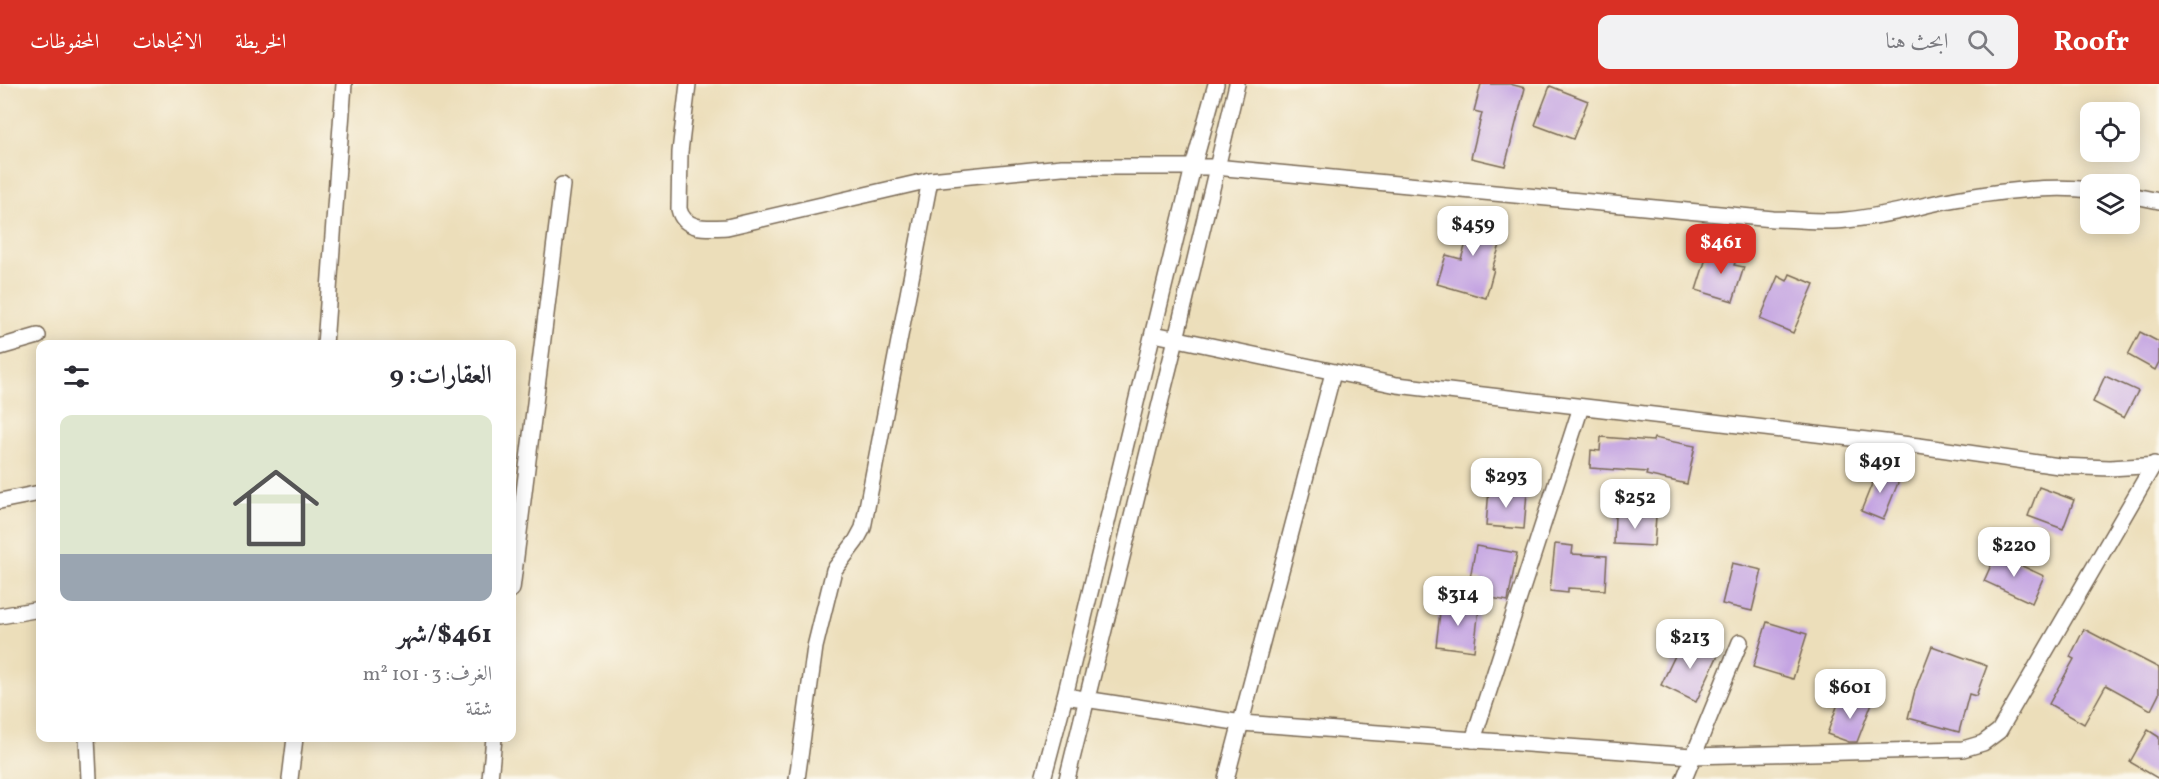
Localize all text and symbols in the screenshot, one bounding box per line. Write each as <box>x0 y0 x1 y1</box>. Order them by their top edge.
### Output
search box <box>1598 15 2018 69</box>
text: Roofr <box>2054 23 2129 62</box>
icon: search <box>1964 26 1997 59</box>
text: ابحث هنا <box>1885 27 1949 58</box>
text: المحفوظات <box>30 28 99 57</box>
text: الاتجاهات <box>132 28 202 57</box>
text: الخريطة <box>235 28 286 57</box>
map controls <box>2080 102 2140 234</box>
button: locate <box>2080 102 2140 162</box>
button: layers <box>2080 174 2140 234</box>
pin: $459 <box>1437 206 1509 257</box>
text: $459 <box>1451 211 1495 239</box>
pin: $461 <box>1685 224 1757 275</box>
text: $461 <box>1700 229 1742 257</box>
text: العقارات: 9 <box>389 358 492 394</box>
icon: filters <box>60 360 93 393</box>
pin: $491 <box>1844 443 1916 494</box>
text: $491 <box>1859 448 1901 476</box>
icon: home <box>222 454 330 562</box>
pin: $293 <box>1470 458 1542 509</box>
text: $293 <box>1485 463 1527 491</box>
pin: $252 <box>1599 479 1671 530</box>
text: $252 <box>1614 484 1656 512</box>
pin: $220 <box>1978 527 2050 578</box>
text: $220 <box>1992 532 2036 560</box>
pin: $314 <box>1422 576 1494 627</box>
text: $314 <box>1437 581 1479 609</box>
text: $461/شهر <box>397 617 492 653</box>
pin: $213 <box>1654 619 1726 670</box>
text: $213 <box>1670 624 1710 652</box>
text: الغرف: 3 · 101 m² <box>363 661 492 689</box>
pin: $601 <box>1814 669 1886 720</box>
text: $601 <box>1829 674 1871 702</box>
text: شقة <box>466 696 492 724</box>

